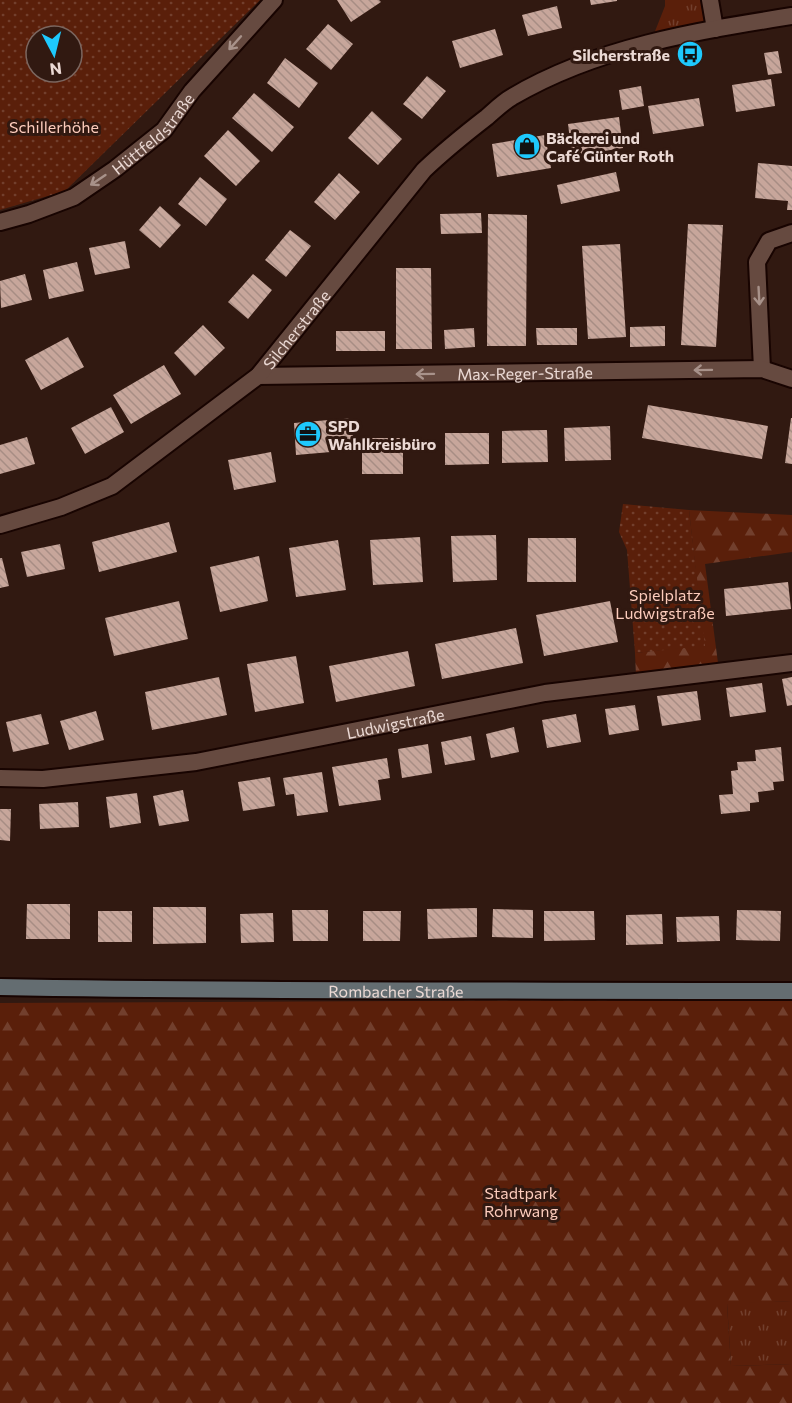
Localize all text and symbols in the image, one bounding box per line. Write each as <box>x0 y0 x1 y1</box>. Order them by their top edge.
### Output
north arrow <box>24 24 84 84</box>
one-way arrow <box>228 35 242 50</box>
bus stop icon: Silcherstraße <box>675 39 705 69</box>
place label: Silcherstraße <box>573 45 670 64</box>
text: N <box>49 59 63 80</box>
street label: Hüttfeldstraße <box>108 89 197 178</box>
park label: Schillerhöhe <box>9 117 99 136</box>
place label: Bäckerei und Café Günter Roth <box>546 128 674 165</box>
shop icon: Bäckerei und Café Günter Roth <box>512 131 542 161</box>
one-way arrow <box>90 175 107 187</box>
one-way arrow <box>753 285 764 305</box>
street label: Silcherstraße <box>258 286 333 372</box>
street label: Max-Reger-Straße <box>457 362 593 383</box>
one-way arrow <box>694 364 714 375</box>
one-way arrow <box>415 368 435 380</box>
place label: SPD Wahlkreisbüro <box>328 416 437 453</box>
office icon: SPD Wahlkreisbüro <box>293 419 323 449</box>
park label: Spielplatz Ludwigstraße <box>615 585 715 622</box>
street label: Ludwigstraße <box>345 704 446 742</box>
street label: Rombacher Straße <box>328 981 464 1000</box>
park label: Stadtpark Rohrwang <box>484 1183 558 1220</box>

